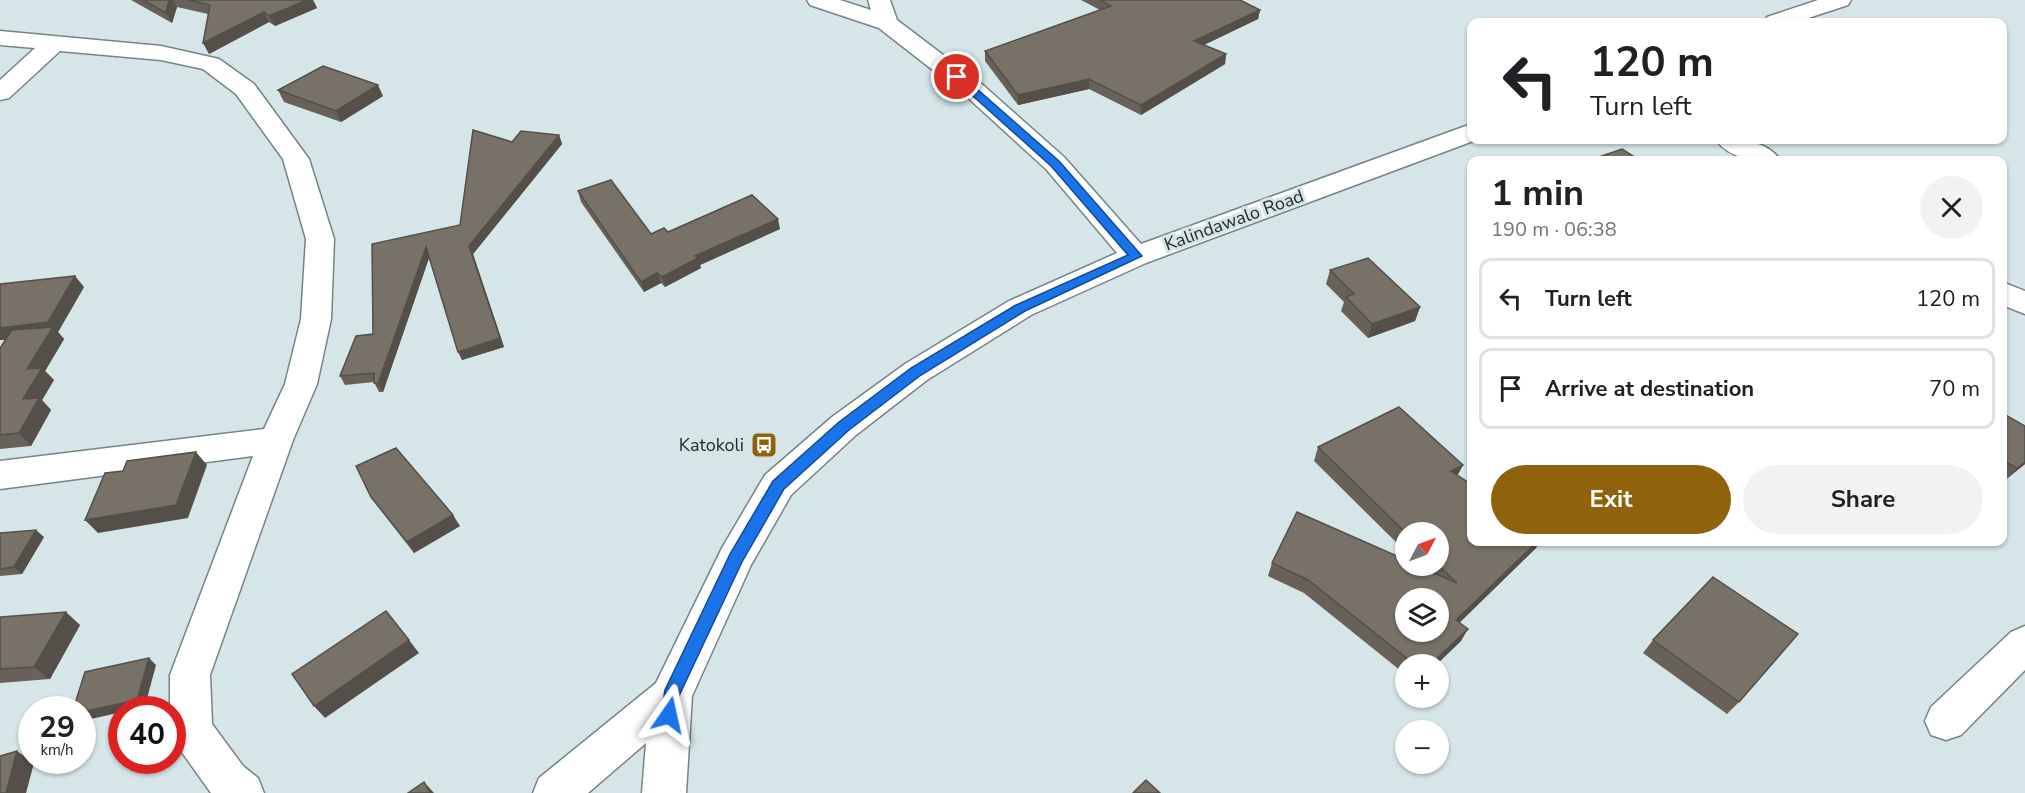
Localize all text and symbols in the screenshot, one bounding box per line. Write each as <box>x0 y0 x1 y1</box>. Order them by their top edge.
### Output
text: 120 m <box>1590 34 1714 91</box>
icon: left <box>1491 42 1569 120</box>
pin <box>931 51 982 102</box>
icon: arrive <box>940 60 973 93</box>
text: Turn left <box>1590 88 1691 125</box>
text: 1 min <box>1491 169 1584 218</box>
button: close <box>1920 176 1983 239</box>
street label: Kalindawalo Road <box>1161 184 1307 256</box>
text: 190 m · 06:38 <box>1491 216 1617 243</box>
icon: left <box>1494 282 1527 315</box>
text: Turn left <box>1545 284 1632 314</box>
text: 120 m <box>1916 284 1980 314</box>
icon: arrive <box>1494 372 1527 405</box>
text: Arrive at destination <box>1545 374 1754 404</box>
text: 70 m <box>1929 374 1980 404</box>
bus stop icon: Katokoli <box>749 430 779 460</box>
place label: Katokoli <box>679 433 744 457</box>
button: Exit <box>1491 465 1731 534</box>
button: Share <box>1743 465 1983 534</box>
north arrow <box>1395 522 1449 576</box>
map controls <box>1395 522 1449 774</box>
button: layers <box>1395 588 1449 642</box>
button: + <box>1395 654 1449 708</box>
position arrow <box>637 683 701 747</box>
speed limit sign: 40 <box>108 696 186 774</box>
text: 29 <box>39 707 75 748</box>
button: − <box>1395 720 1449 774</box>
text: km/h <box>40 740 74 760</box>

